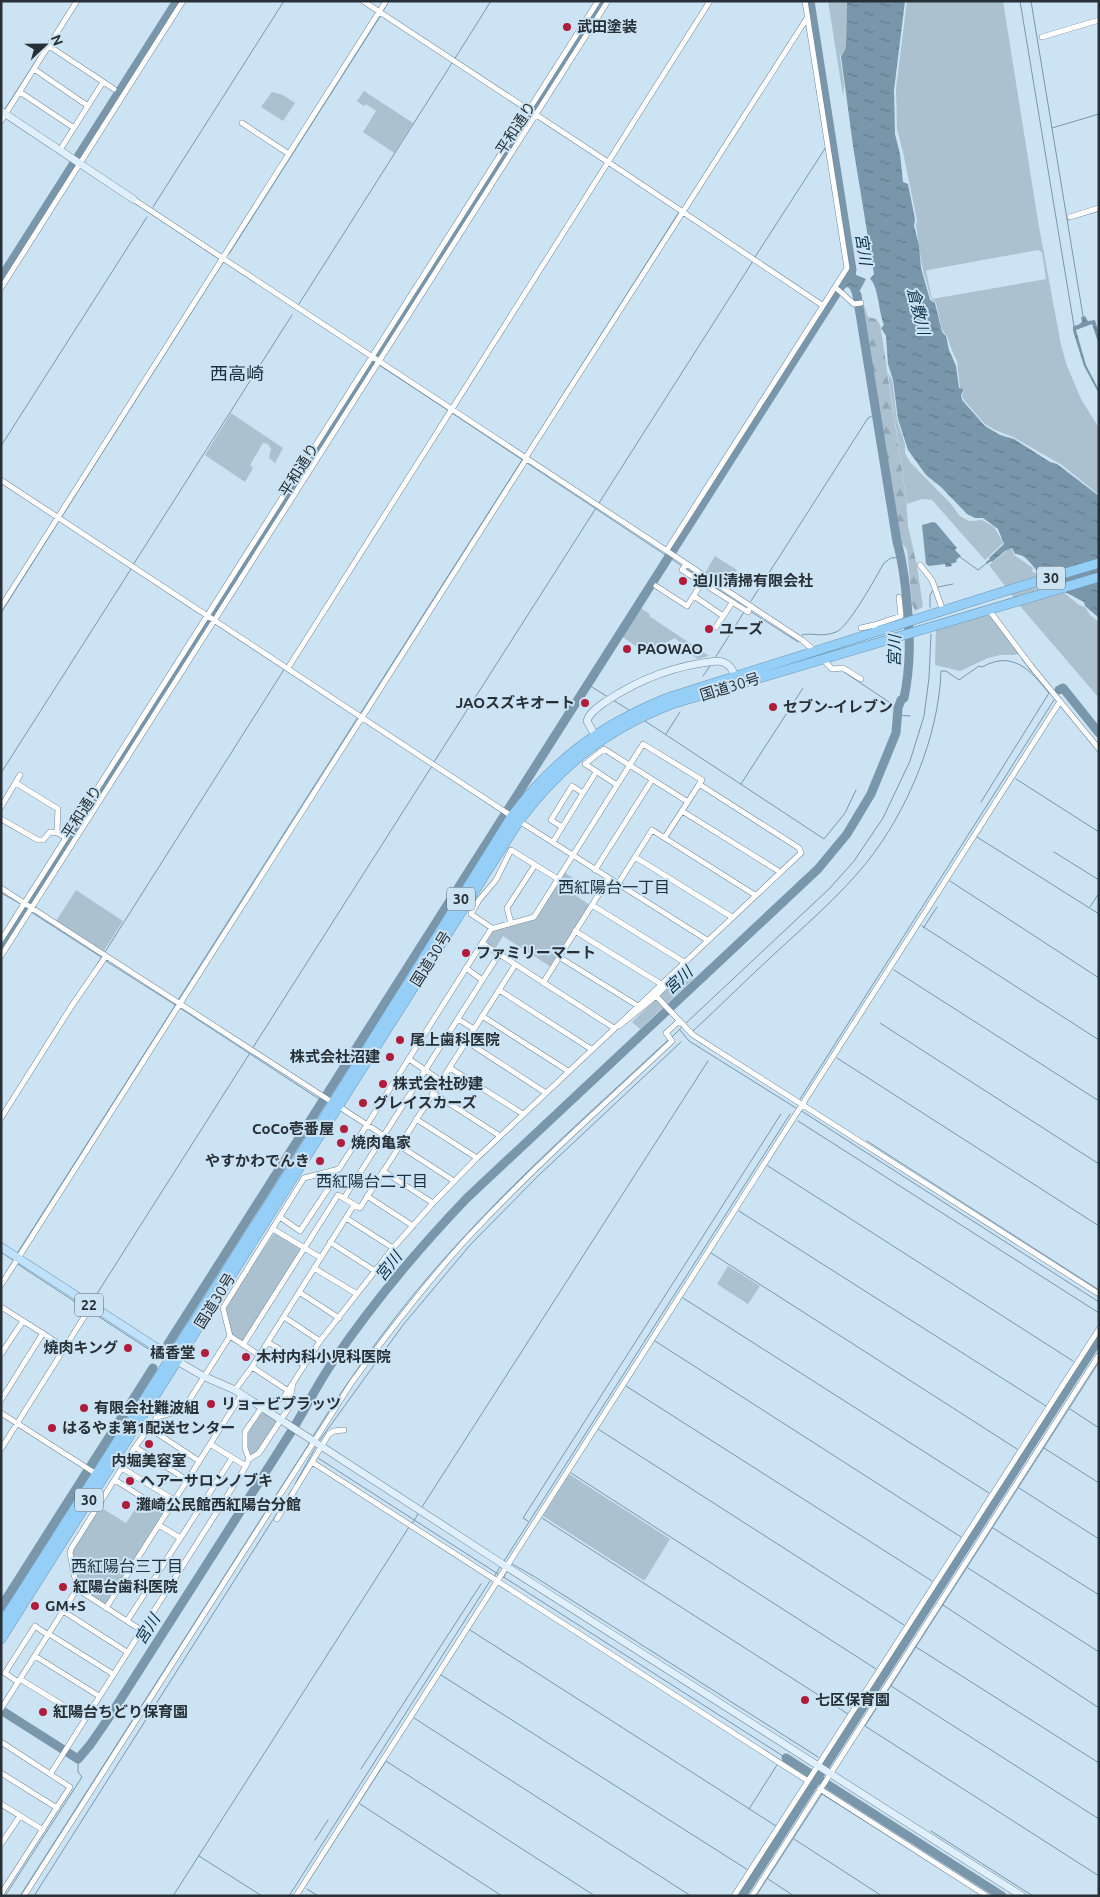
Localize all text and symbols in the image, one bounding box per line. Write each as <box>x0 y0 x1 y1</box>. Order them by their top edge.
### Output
place label: 武田塗装 <box>577 18 637 35</box>
north arrow <box>20 20 70 70</box>
marker: 武田塗装 <box>561 21 573 33</box>
text: N <box>48 32 66 48</box>
street label: 平和通り <box>492 98 539 158</box>
water label: 宮川 <box>853 232 876 268</box>
water label: 倉敷川 <box>904 286 934 338</box>
district label: 西高崎 <box>210 363 264 383</box>
street label: 平和通り <box>275 440 322 500</box>
road number: 30 <box>1037 566 1065 590</box>
place label: 迫川清掃有限会社 <box>693 572 813 589</box>
marker: 迫川清掃有限会社 <box>677 575 689 587</box>
place label: ユーズ <box>719 620 763 637</box>
marker: ユーズ <box>703 623 715 635</box>
water label: 宮川 <box>885 633 903 667</box>
place label: PAOWAO <box>637 640 703 657</box>
marker: PAOWAO <box>621 643 633 655</box>
street label: 国道30号 <box>698 669 762 704</box>
place label: JAOスズキオート <box>455 694 575 711</box>
marker: JAOスズキオート <box>579 697 591 709</box>
place label: セブン-イレブン <box>783 698 893 715</box>
marker: セブン-イレブン <box>767 701 779 713</box>
street label: 平和通り <box>58 782 105 842</box>
district label: 西紅陽台一丁目 <box>558 878 670 896</box>
road number: 30 <box>447 888 475 911</box>
street label: 国道30号 <box>407 928 454 989</box>
place label: ファミリーマート <box>476 944 596 961</box>
marker: ファミリーマート <box>460 947 472 959</box>
water label: 宮川 <box>660 961 697 997</box>
place label: 尾上歯科医院 <box>410 1031 500 1048</box>
marker: 尾上歯科医院 <box>394 1034 406 1046</box>
place label: 株式会社沼建 <box>290 1048 380 1065</box>
marker: 株式会社沼建 <box>384 1051 396 1063</box>
place label: 株式会社砂建 <box>393 1075 483 1092</box>
marker: 株式会社砂建 <box>377 1078 389 1090</box>
place label: グレイスカーズ <box>373 1094 477 1111</box>
marker: グレイスカーズ <box>357 1097 369 1109</box>
place label: CoCo壱番屋 <box>252 1120 334 1137</box>
marker: CoCo壱番屋 <box>338 1123 350 1135</box>
place label: 焼肉亀家 <box>351 1134 411 1151</box>
marker: 焼肉亀家 <box>335 1137 347 1149</box>
place label: やすかわでんき <box>205 1152 310 1169</box>
marker: やすかわでんき <box>314 1155 326 1167</box>
district label: 西紅陽台二丁目 <box>316 1172 428 1190</box>
water label: 宮川 <box>371 1246 406 1284</box>
street label: 国道30号 <box>191 1270 238 1331</box>
road number: 22 <box>75 1294 103 1316</box>
place label: 焼肉キング <box>43 1339 118 1356</box>
marker: 焼肉キング <box>122 1342 134 1354</box>
place label: 橘香堂 <box>150 1344 195 1361</box>
marker: 橘香堂 <box>199 1347 211 1359</box>
place label: 木村内科小児科医院 <box>256 1348 391 1365</box>
marker: 木村内科小児科医院 <box>240 1351 252 1363</box>
place label: リョービプラッツ <box>221 1395 341 1412</box>
marker: リョービプラッツ <box>205 1398 217 1410</box>
place label: 有限会社難波組 <box>94 1399 199 1416</box>
marker: 有限会社難波組 <box>78 1402 90 1414</box>
place label: はるやま第1配送センター <box>62 1419 235 1436</box>
marker: はるやま第1配送センター <box>46 1422 58 1434</box>
marker: 内堀美容室 <box>143 1438 155 1450</box>
place label: 内堀美容室 <box>111 1452 187 1469</box>
place label: ヘアーサロンノブキ <box>140 1472 273 1489</box>
marker: ヘアーサロンノブキ <box>124 1475 136 1487</box>
road number: 30 <box>75 1488 103 1512</box>
place label: 灘崎公民館西紅陽台分館 <box>136 1496 301 1513</box>
marker: 灘崎公民館西紅陽台分館 <box>120 1499 132 1511</box>
district label: 西紅陽台三丁目 <box>71 1557 183 1575</box>
place label: 紅陽台歯科医院 <box>73 1578 178 1595</box>
marker: 紅陽台歯科医院 <box>57 1581 69 1593</box>
place label: GM+S <box>45 1597 86 1614</box>
marker: GM+S <box>29 1600 41 1612</box>
water label: 宮川 <box>131 1609 164 1647</box>
place label: 七区保育園 <box>815 1691 890 1708</box>
marker: 七区保育園 <box>799 1694 811 1706</box>
place label: 紅陽台ちどり保育園 <box>53 1703 188 1720</box>
marker: 紅陽台ちどり保育園 <box>37 1706 49 1718</box>

